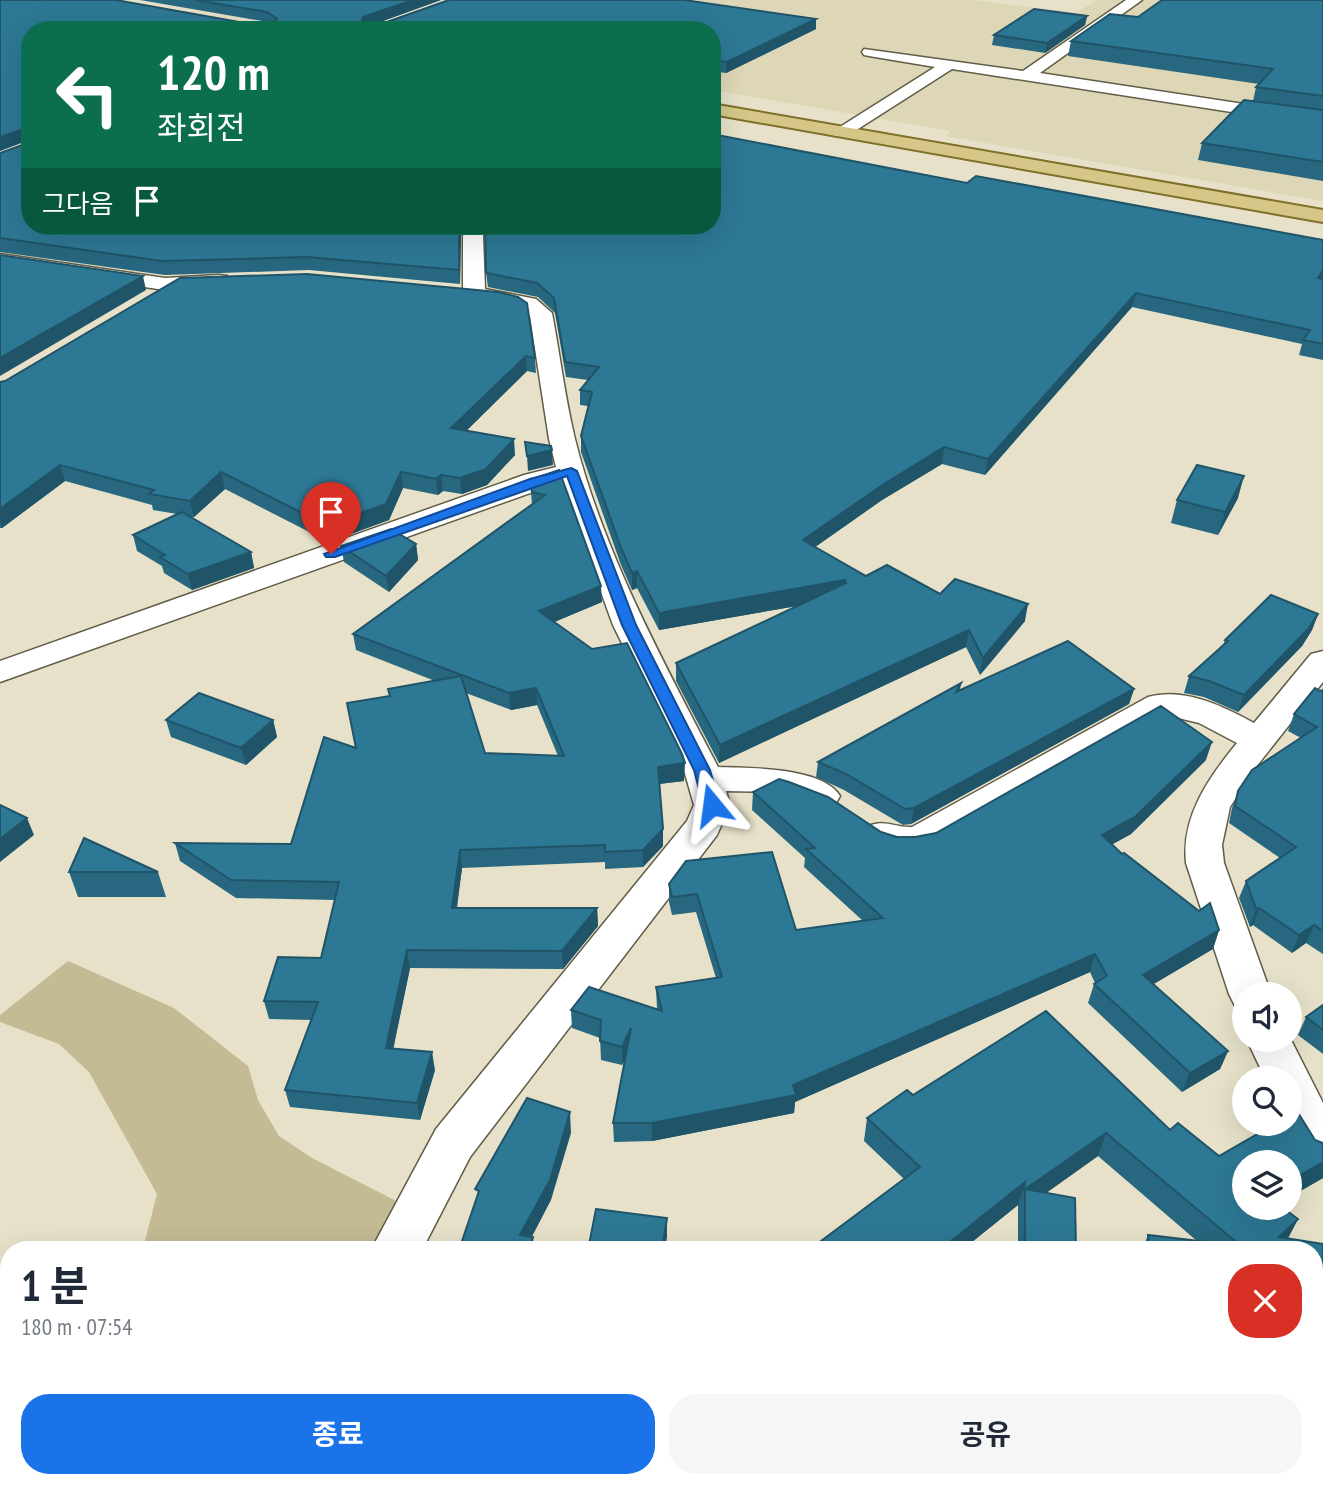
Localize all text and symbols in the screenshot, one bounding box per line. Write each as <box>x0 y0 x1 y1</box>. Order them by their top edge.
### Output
text: 120 m <box>157 40 270 104</box>
icon: left <box>42 49 133 140</box>
text: 좌회전 <box>157 106 245 148</box>
icon: arrive <box>128 182 166 220</box>
text: 그다음 <box>42 187 114 220</box>
pin <box>301 482 361 554</box>
icon: arrive <box>312 493 350 531</box>
position arrow <box>675 768 749 842</box>
map controls <box>1232 982 1302 1220</box>
button: sound <box>1232 982 1302 1052</box>
button: search <box>1232 1066 1302 1136</box>
button: layers <box>1232 1150 1302 1220</box>
text: 1 분 <box>21 1258 88 1313</box>
button: close <box>1228 1264 1302 1338</box>
text: 180 m · 07:54 <box>21 1312 133 1341</box>
button: 종료 <box>21 1394 655 1474</box>
button: 공유 <box>669 1394 1302 1474</box>

